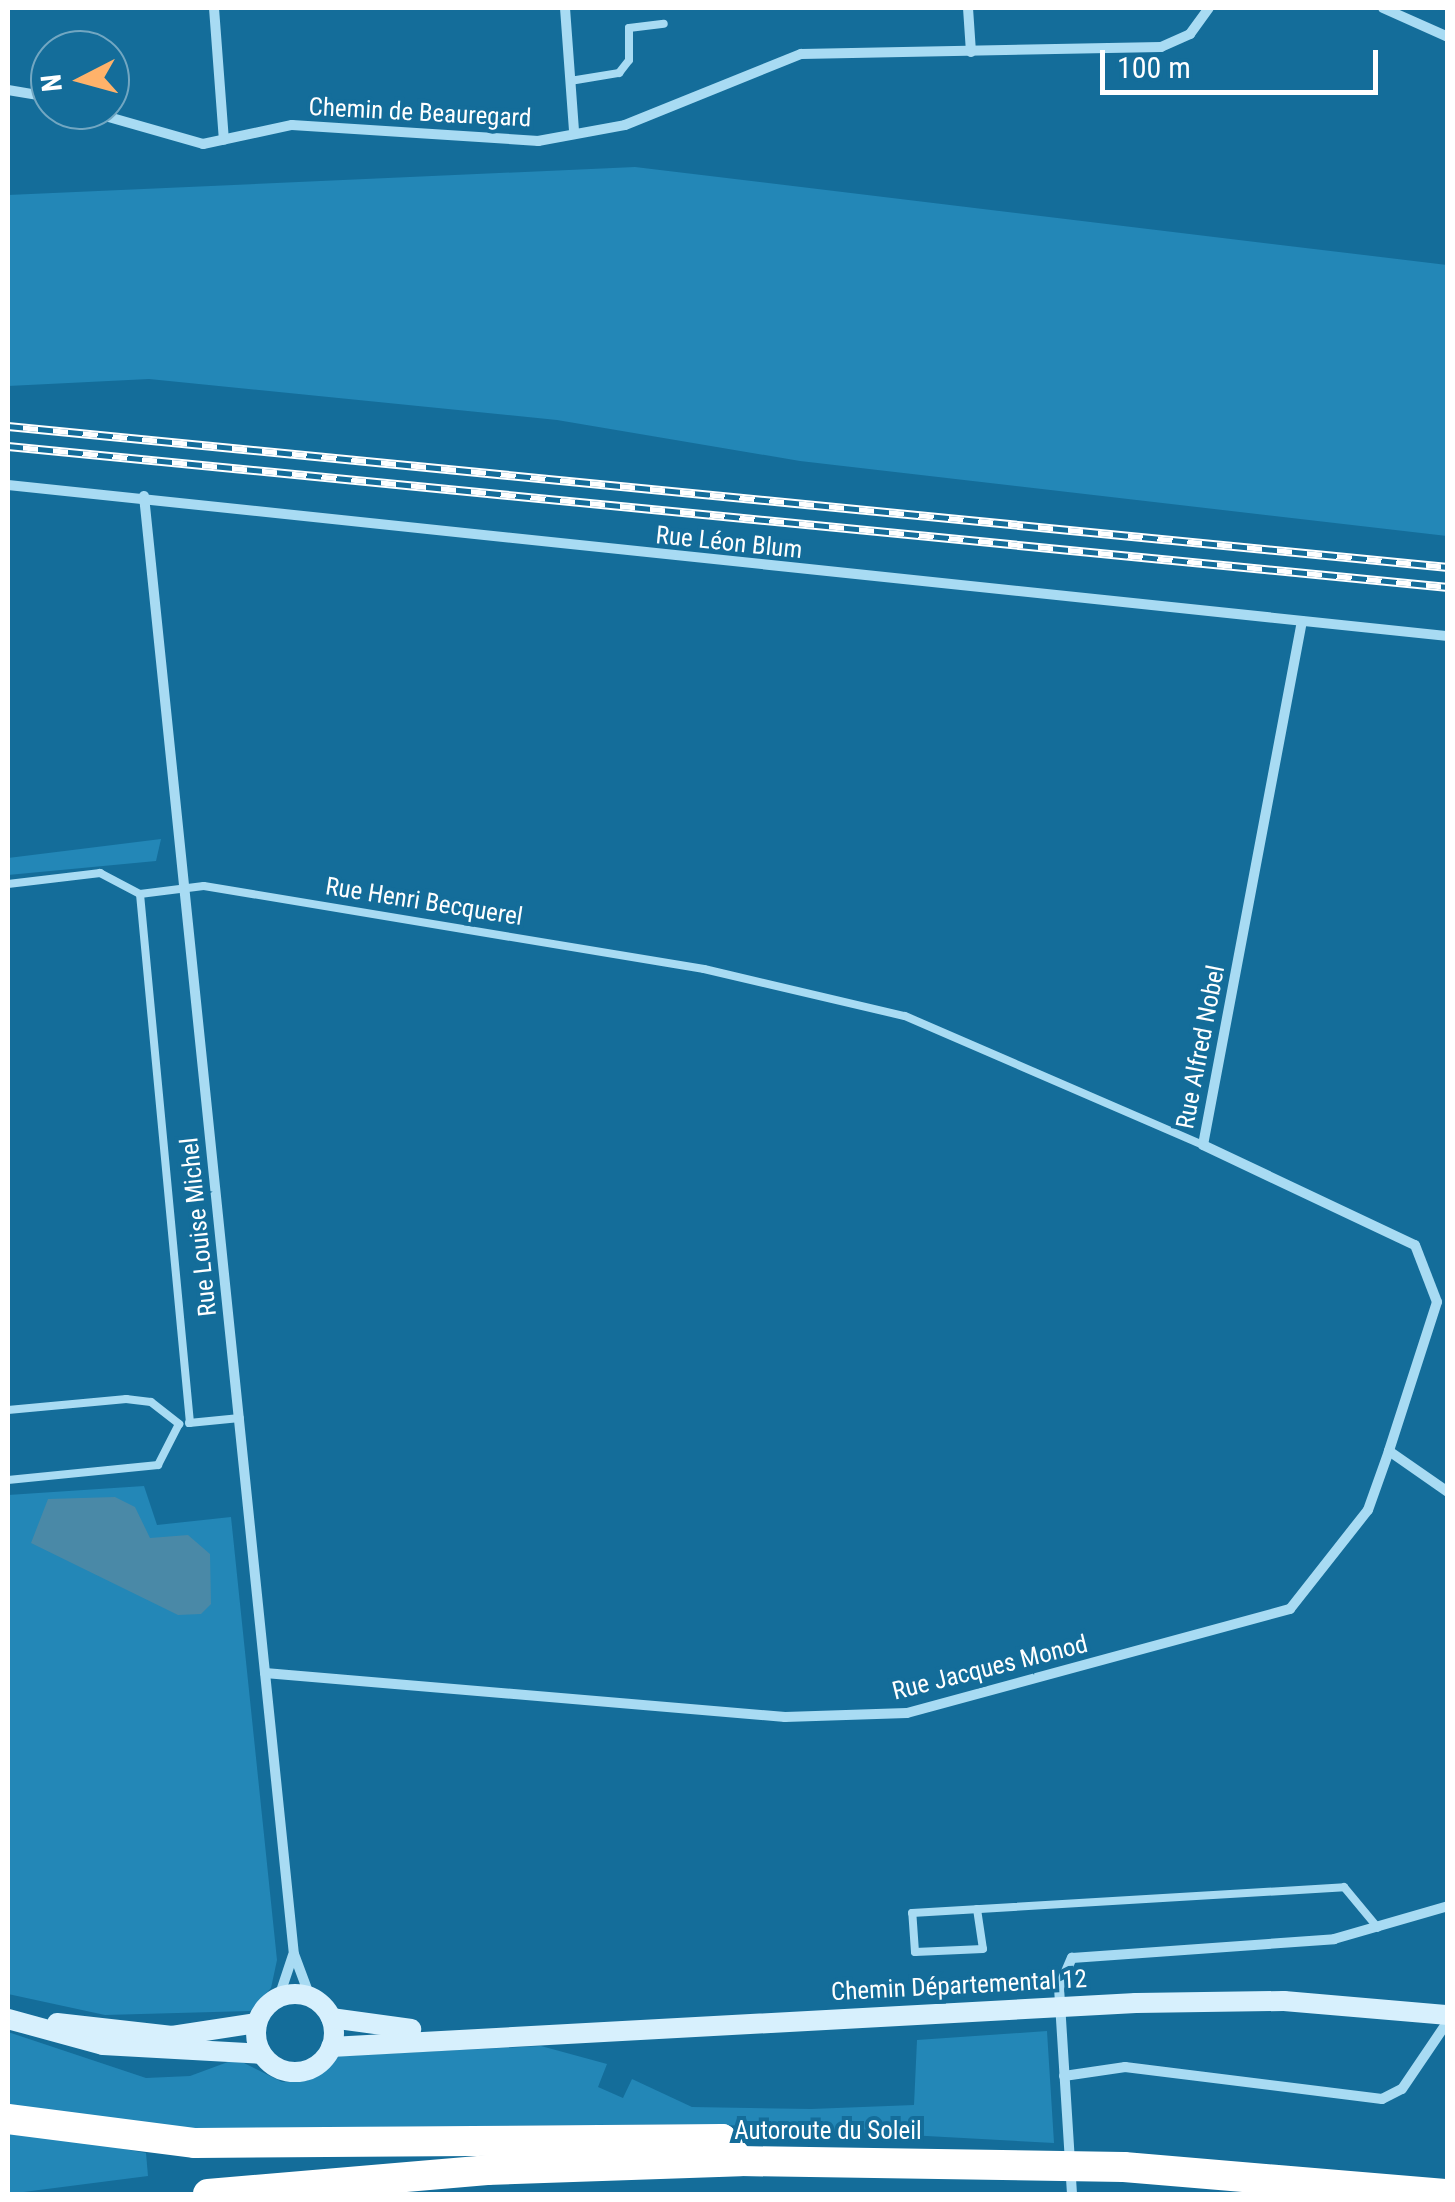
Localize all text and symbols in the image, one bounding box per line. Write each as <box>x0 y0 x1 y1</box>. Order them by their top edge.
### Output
north arrow <box>30 30 130 130</box>
scale bar <box>1105 30 1382 92</box>
text: 100 m <box>1117 50 1191 85</box>
text: N <box>34 73 69 93</box>
street label: Chemin de Beauregard <box>308 92 532 134</box>
street label: Rue Léon Blum <box>654 520 804 566</box>
street label: Rue Henri Becquerel <box>323 872 525 932</box>
street label: Rue Alfred Nobel <box>1170 963 1232 1131</box>
street label: Rue Louise Michel <box>175 1136 223 1318</box>
street label: Rue Jacques Monod <box>889 1629 1091 1707</box>
street label: Chemin Départemental 12 <box>830 1964 1088 2008</box>
street label: Autoroute du Soleil <box>734 2116 922 2146</box>

